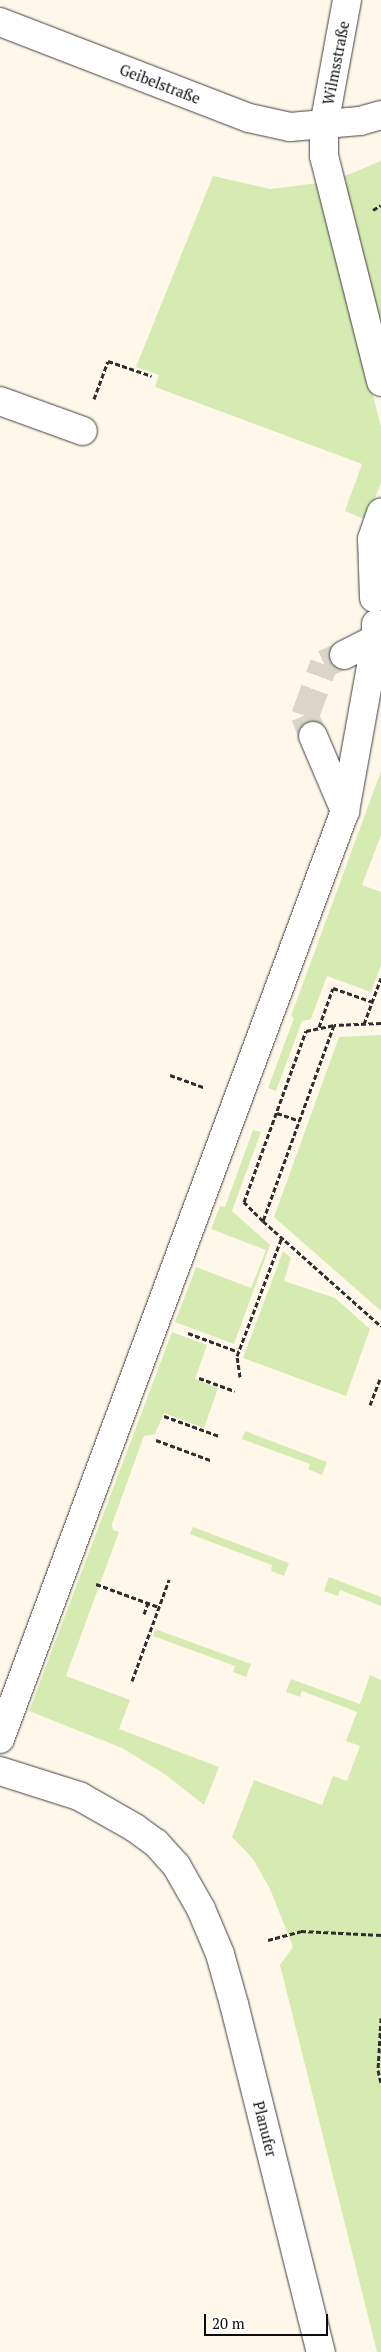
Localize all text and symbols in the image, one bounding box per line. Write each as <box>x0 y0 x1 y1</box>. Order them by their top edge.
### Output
street label: Wilmsstraße <box>319 20 353 106</box>
street label: Geibelstraße <box>117 60 203 108</box>
street label: Planufer <box>249 2099 281 2159</box>
scale bar <box>206 2304 330 2336</box>
text: 20 m <box>212 2313 245 2333</box>

